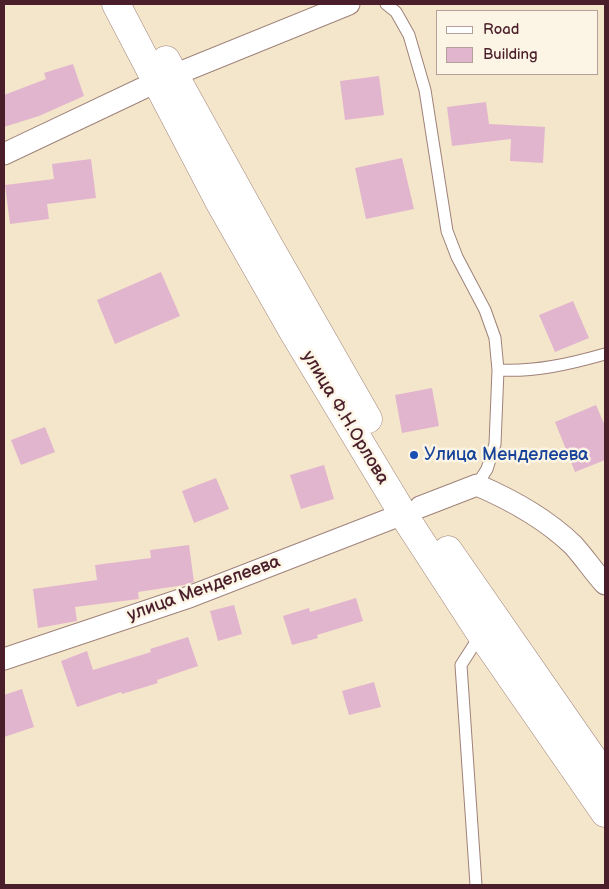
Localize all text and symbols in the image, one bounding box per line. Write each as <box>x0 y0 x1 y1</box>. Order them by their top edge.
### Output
legend <box>436 10 599 75</box>
text: Road <box>483 20 519 39</box>
text: Building <box>483 45 538 64</box>
street label: улица Ф.Н.Орлова <box>297 347 393 489</box>
place label: Улица Менделеева <box>424 444 589 466</box>
marker: Улица Менделеева <box>408 449 420 461</box>
street label: улица Менделеева <box>125 551 283 627</box>

